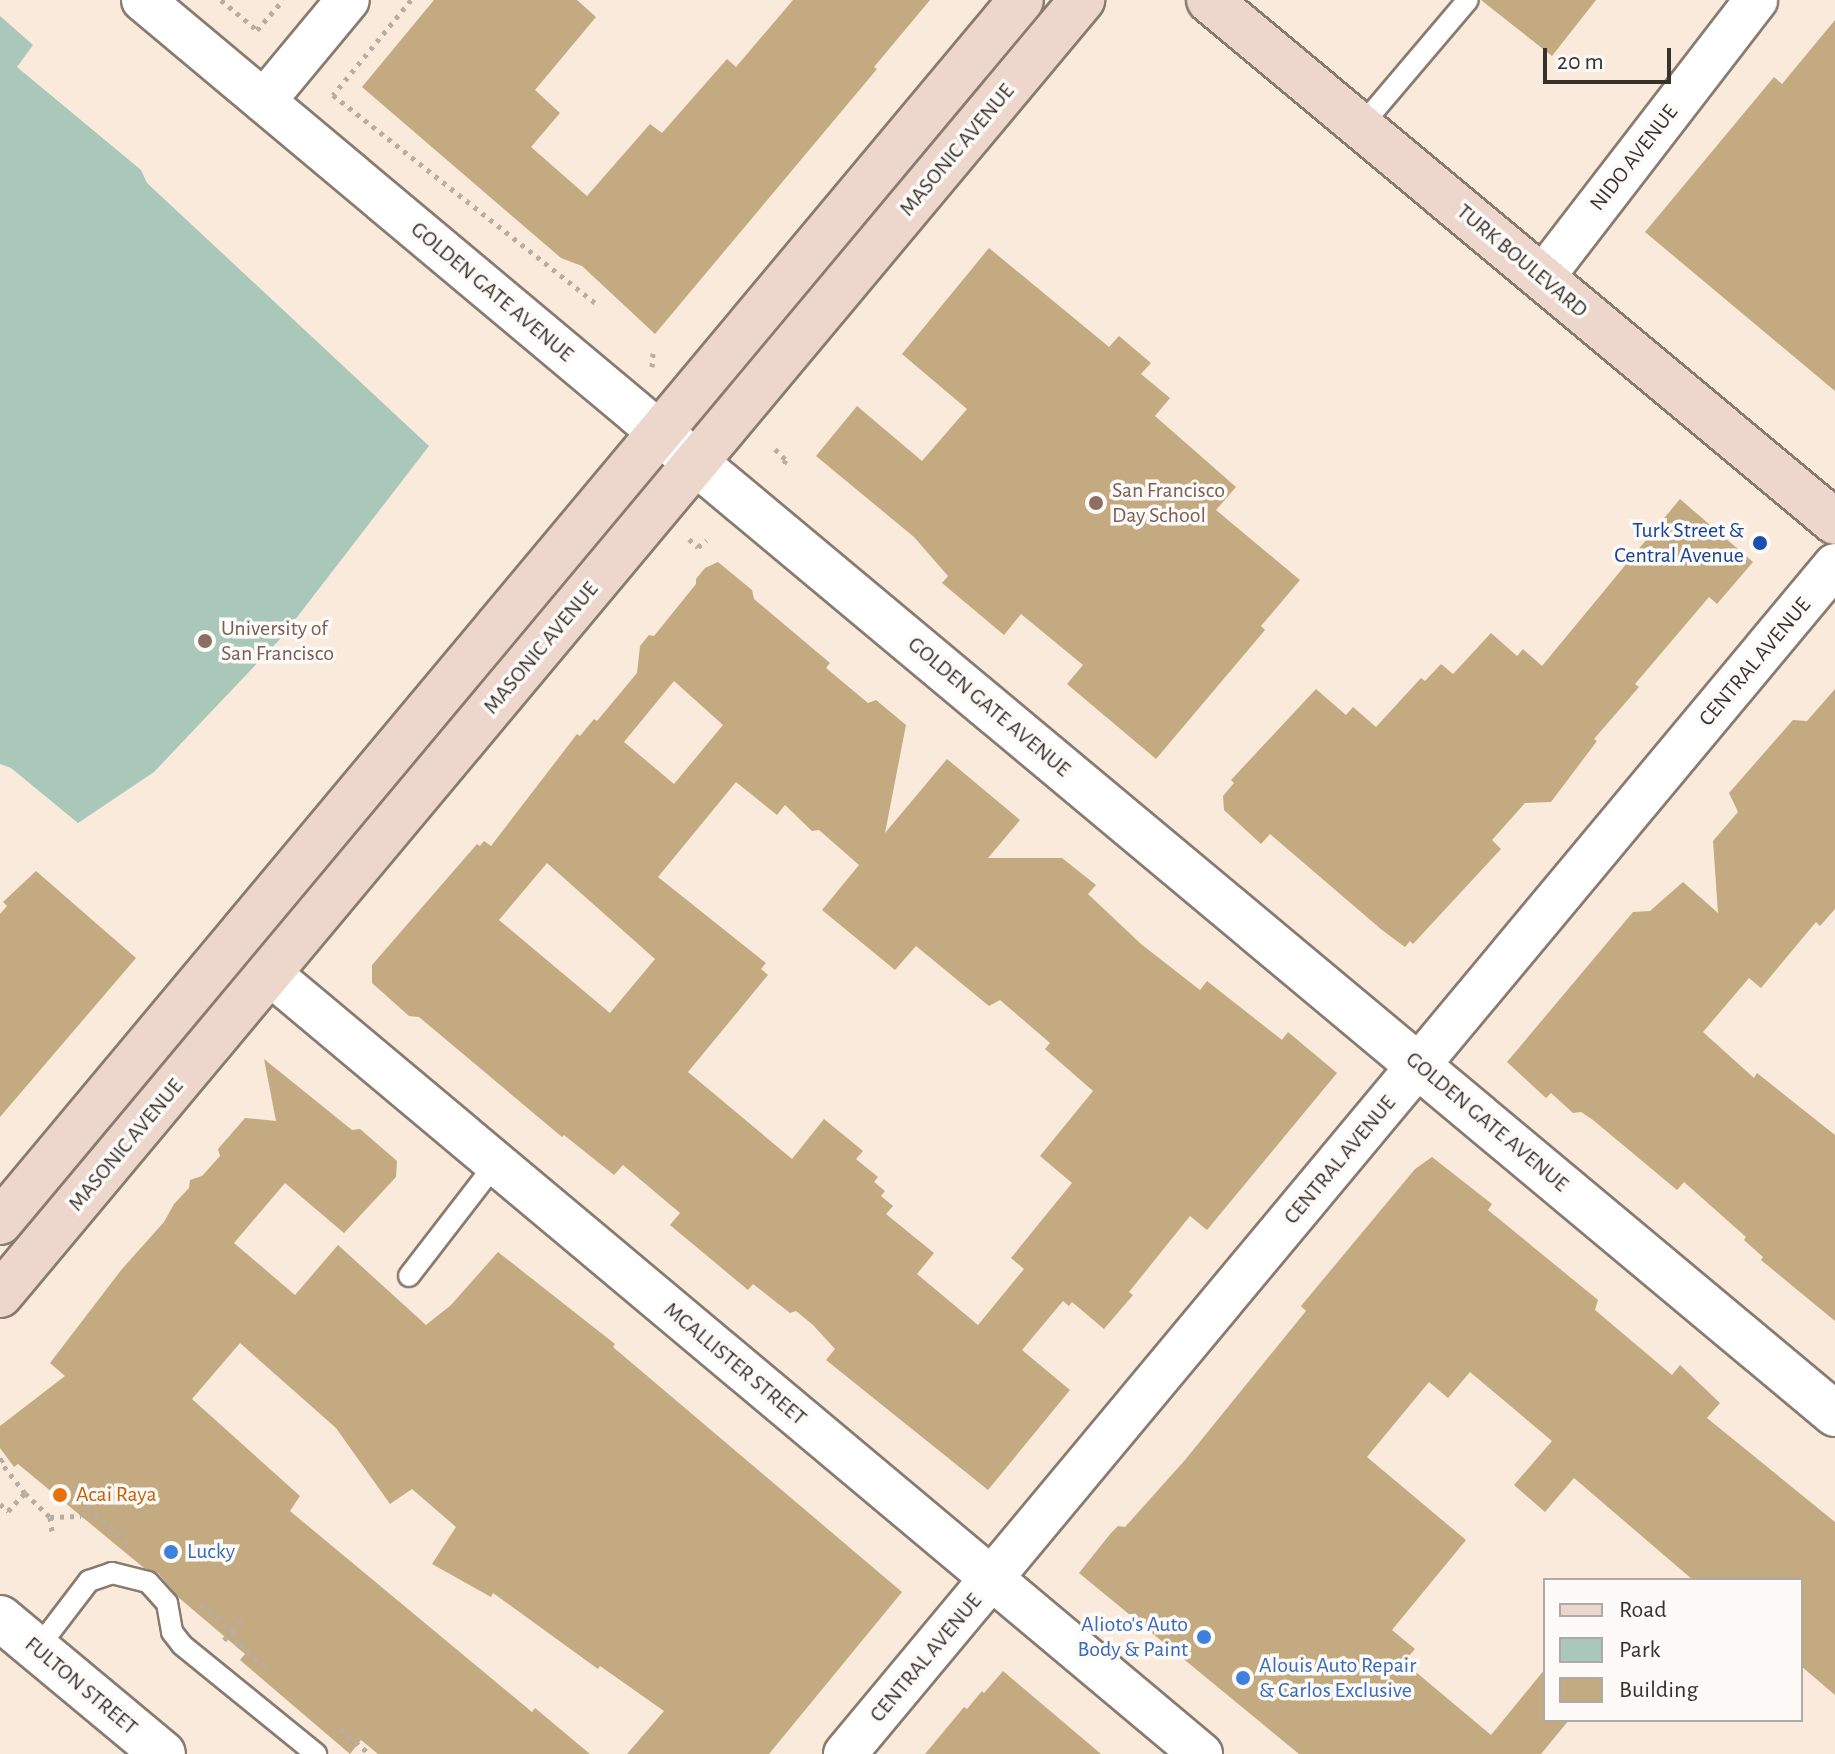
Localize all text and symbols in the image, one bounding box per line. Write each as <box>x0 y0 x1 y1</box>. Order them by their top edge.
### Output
scale bar <box>1547 32 1675 82</box>
text: 20 m <box>1557 50 1604 74</box>
street label: MASONIC AVENUE <box>894 78 1020 222</box>
street label: NIDO AVENUE <box>1584 100 1684 216</box>
street label: TURK BOULEVARD <box>1451 199 1593 323</box>
street label: GOLDEN GATE AVENUE <box>405 216 579 368</box>
place label: San Francisco Day School <box>1112 477 1225 528</box>
marker: San Francisco Day School <box>1087 494 1105 512</box>
place label: Turk Street & Central Avenue <box>1614 517 1744 568</box>
marker: Turk Street & Central Avenue <box>1751 534 1769 552</box>
street label: MASONIC AVENUE <box>478 576 604 720</box>
street label: CENTRAL AVENUE <box>1693 592 1817 732</box>
place label: University of San Francisco <box>221 615 334 666</box>
street label: GOLDEN GATE AVENUE <box>902 631 1076 783</box>
marker: University of San Francisco <box>196 632 214 650</box>
street label: GOLDEN GATE AVENUE <box>1400 1046 1574 1198</box>
street label: MASONIC AVENUE <box>63 1073 189 1217</box>
street label: CENTRAL AVENUE <box>1278 1090 1402 1230</box>
street label: MCALLISTER STREET <box>658 1297 812 1431</box>
place label: Acai Raya <box>76 1482 157 1508</box>
marker: Acai Raya <box>51 1486 69 1504</box>
place label: Lucky <box>187 1539 235 1565</box>
marker: Lucky <box>162 1543 180 1561</box>
legend <box>1543 1578 1803 1722</box>
street label: CENTRAL AVENUE <box>864 1588 988 1728</box>
text: Road <box>1619 1598 1667 1622</box>
place label: Alioto's Auto Body & Paint <box>1078 1611 1188 1662</box>
marker: Alioto's Auto Body & Paint <box>1195 1628 1213 1646</box>
street label: FULTON STREET <box>19 1631 143 1741</box>
text: Park <box>1619 1638 1660 1662</box>
place label: Alouis Auto Repair & Carlos Exclusive <box>1259 1652 1416 1704</box>
marker: Alouis Auto Repair & Carlos Exclusive <box>1234 1669 1252 1687</box>
text: Building <box>1619 1678 1698 1702</box>

